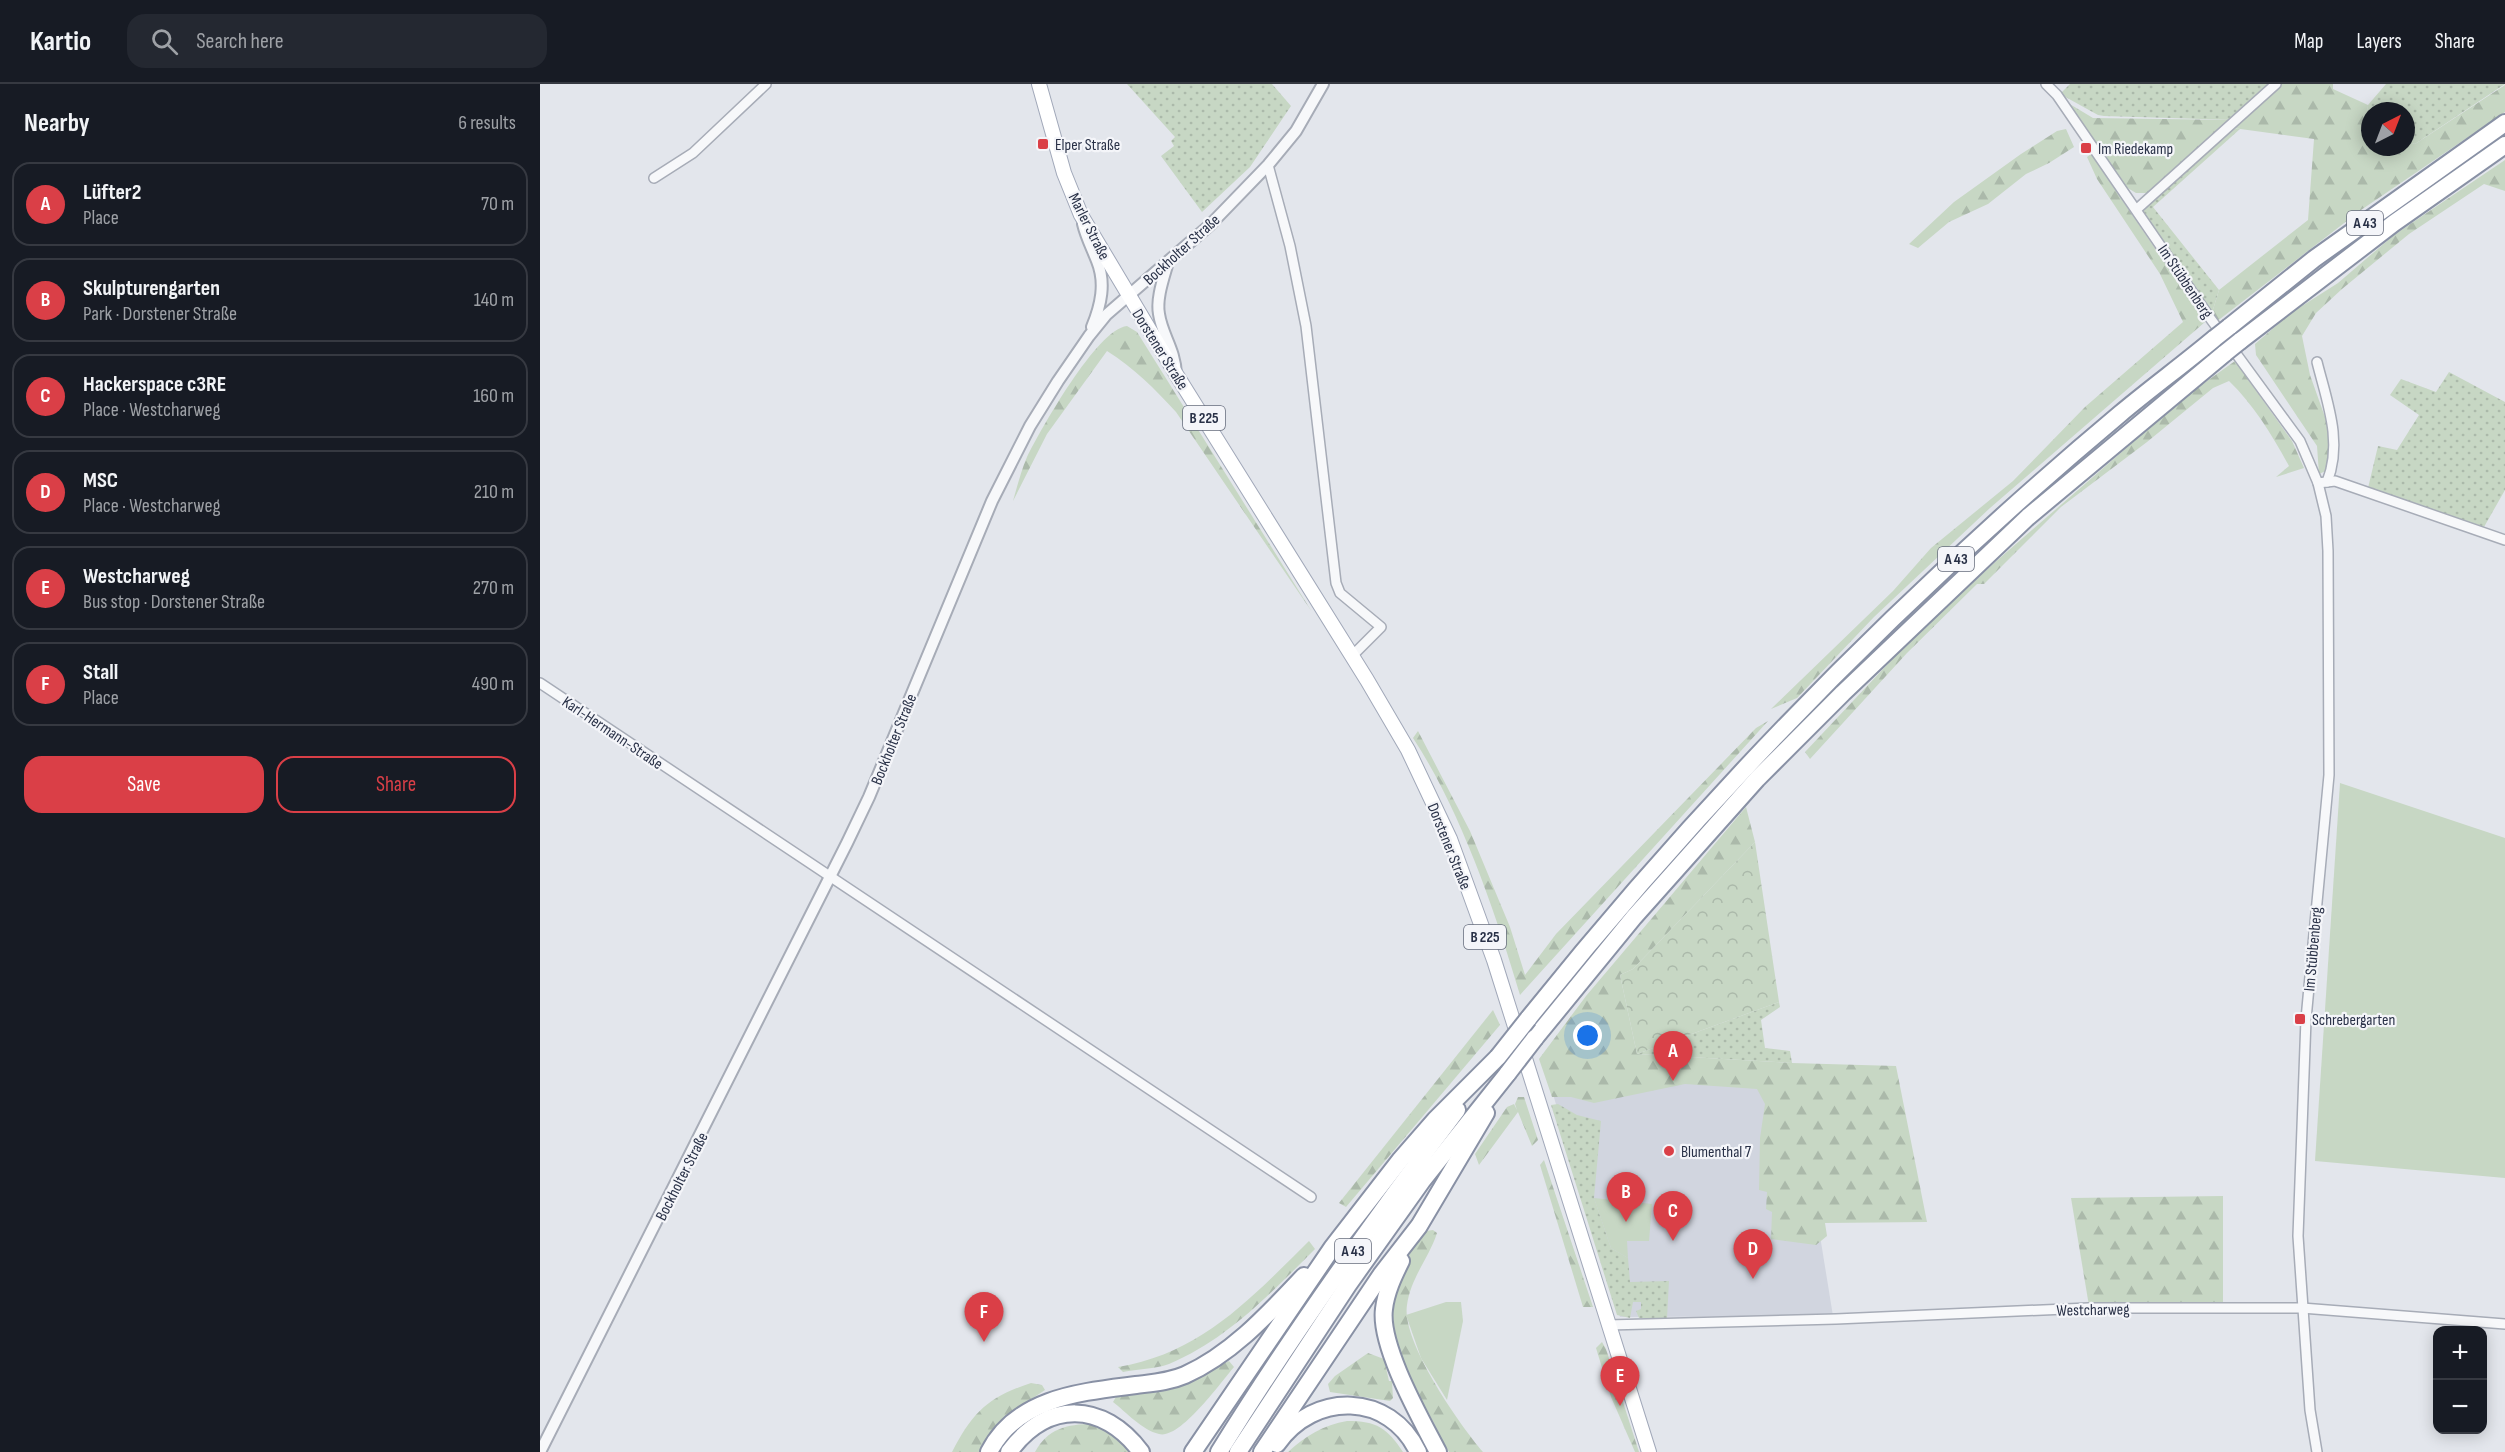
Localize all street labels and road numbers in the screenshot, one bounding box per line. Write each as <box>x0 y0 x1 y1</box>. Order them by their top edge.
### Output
street label: Marler Straße <box>1064 190 1114 263</box>
street label: Bockholter Straße <box>1140 211 1224 289</box>
road number: A 43 <box>2347 211 2383 235</box>
street label: Im Stübbenberg <box>2153 241 2216 322</box>
street label: Dorstener Straße <box>1127 306 1192 394</box>
road number: B 225 <box>1183 406 1225 430</box>
road number: A 43 <box>1938 547 1974 571</box>
street label: Bockholter Straße <box>868 691 921 788</box>
street label: Karl-Hermann-Straße <box>558 693 666 774</box>
street label: Dorstener Straße <box>1423 801 1475 893</box>
street label: Im Stübbenberg <box>2300 906 2327 992</box>
road number: B 225 <box>1464 925 1506 949</box>
street label: Bockholter Straße <box>652 1129 713 1224</box>
road number: A 43 <box>1335 1239 1371 1263</box>
street label: Westcharweg <box>2056 1300 2130 1321</box>

